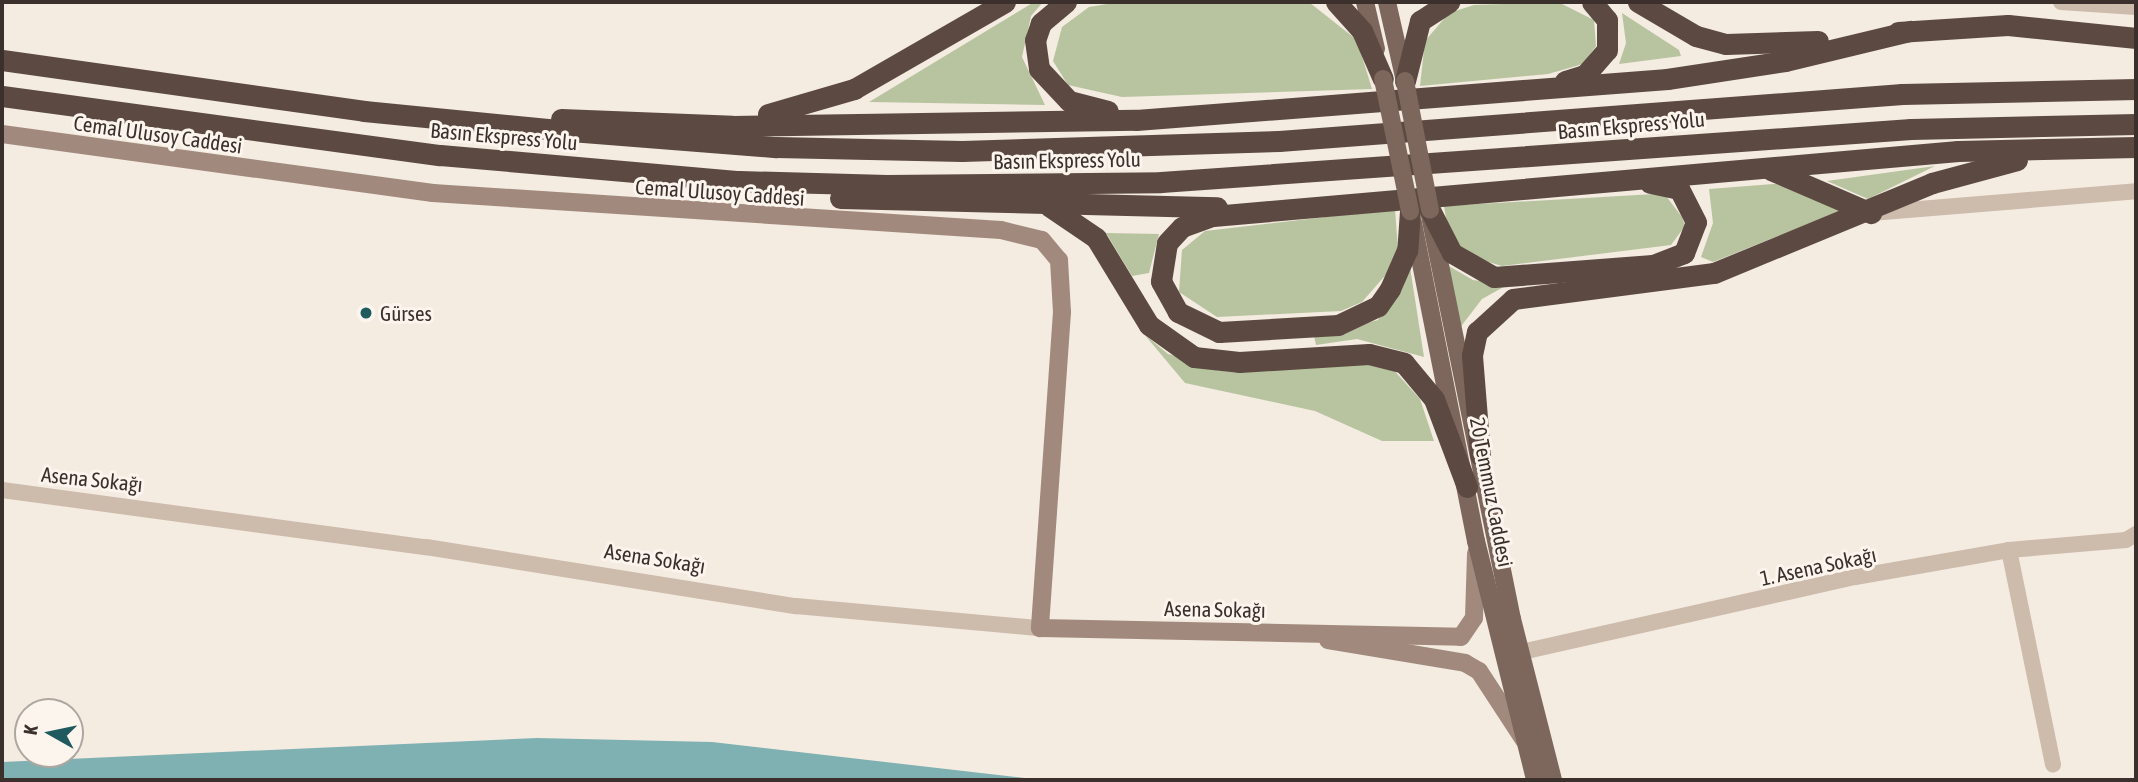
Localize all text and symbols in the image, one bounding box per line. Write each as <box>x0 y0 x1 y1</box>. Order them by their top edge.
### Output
street label: Basın Ekspress Yolu <box>1556 106 1706 144</box>
street label: Cemal Ulusoy Caddesi <box>72 110 244 158</box>
street label: Basın Ekspress Yolu <box>429 117 579 155</box>
street label: Basın Ekspress Yolu <box>993 146 1141 174</box>
street label: Cemal Ulusoy Caddesi <box>634 174 806 210</box>
place label: Gürses <box>380 300 432 326</box>
marker: Gürses <box>358 305 374 321</box>
street label: 20 Temmuz Caddesi <box>1465 415 1519 569</box>
street label: Asena Sokağı <box>40 461 144 497</box>
street label: Asena Sokağı <box>603 538 707 578</box>
street label: 1. Asena Sokağı <box>1758 541 1878 591</box>
street label: Asena Sokağı <box>1164 596 1266 622</box>
north arrow <box>14 698 84 768</box>
text: K <box>19 724 42 736</box>

